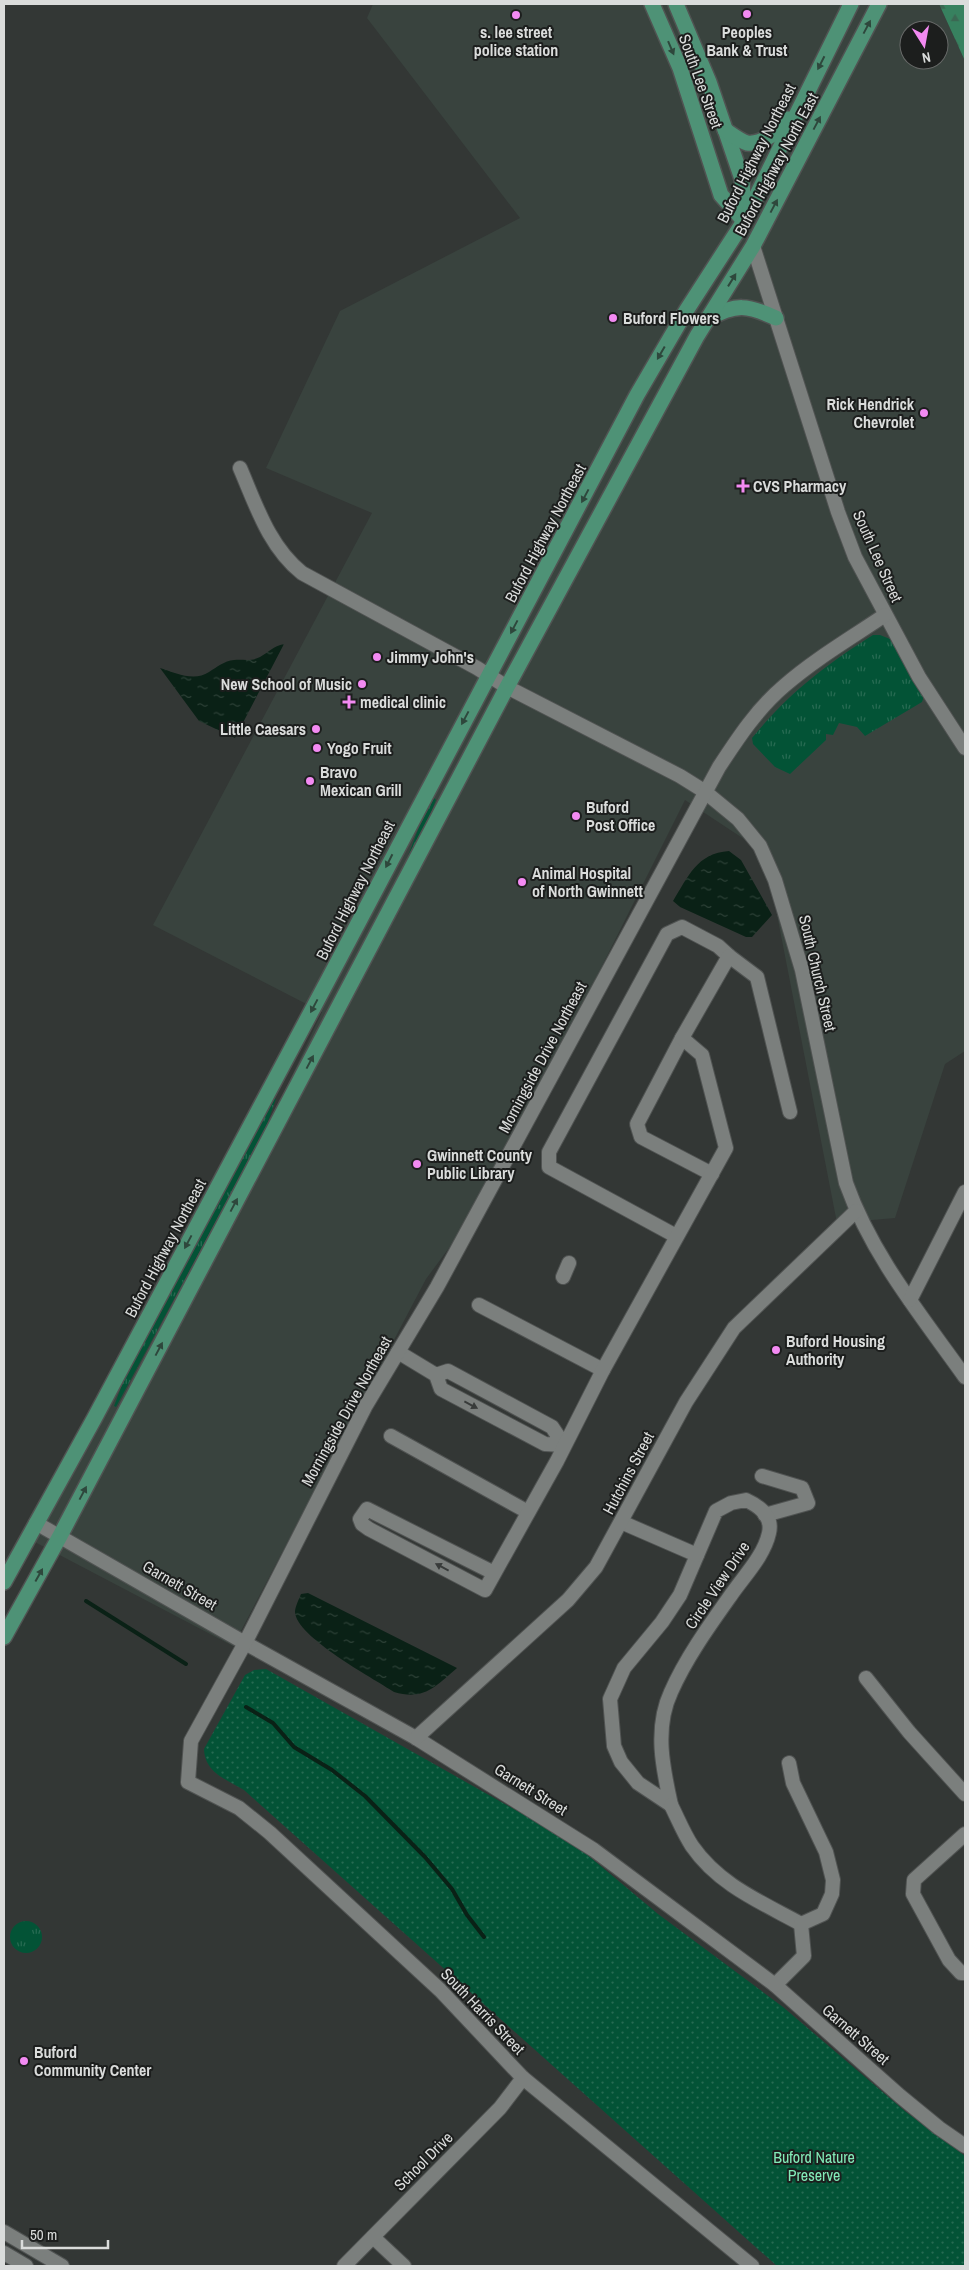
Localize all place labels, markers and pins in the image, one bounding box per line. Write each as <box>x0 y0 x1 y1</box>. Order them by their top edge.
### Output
marker: Peoples Bank & Trust <box>741 8 753 20</box>
marker: s. lee street police station <box>510 9 522 21</box>
place label: s. lee street police station <box>474 21 558 61</box>
place label: Peoples Bank & Trust <box>707 21 788 61</box>
place label: Buford Flowers <box>623 307 719 329</box>
marker: Buford Flowers <box>607 312 619 324</box>
place label: Rick Hendrick Chevrolet <box>826 393 915 433</box>
marker: Rick Hendrick Chevrolet <box>918 407 930 419</box>
place label: CVS Pharmacy <box>753 475 847 497</box>
marker: CVS Pharmacy <box>737 480 749 492</box>
place label: Jimmy John's <box>387 646 474 668</box>
marker: Jimmy John's <box>371 651 383 663</box>
place label: New School of Music <box>221 673 352 695</box>
marker: New School of Music <box>356 678 368 690</box>
place label: medical clinic <box>360 691 446 713</box>
marker: medical clinic <box>342 695 356 709</box>
place label: Little Caesars <box>220 718 306 740</box>
marker: Little Caesars <box>310 723 322 735</box>
place label: Yogo Fruit <box>327 737 392 759</box>
marker: Yogo Fruit <box>311 742 323 754</box>
place label: Bravo Mexican Grill <box>320 761 402 801</box>
marker: Bravo Mexican Grill <box>304 775 316 787</box>
place label: Buford Post Office <box>586 796 655 836</box>
marker: Buford Post Office <box>570 810 582 822</box>
place label: Animal Hospital of North Gwinnett <box>532 862 643 902</box>
marker: Animal Hospital of North Gwinnett <box>516 876 528 888</box>
place label: Gwinnett County Public Library <box>427 1144 533 1184</box>
marker: Gwinnett County Public Library <box>411 1158 423 1170</box>
place label: Buford Housing Authority <box>786 1330 885 1370</box>
marker: Buford Housing Authority <box>770 1344 782 1356</box>
place label: Buford Community Center <box>34 2041 152 2081</box>
marker: Buford Community Center <box>18 2055 30 2067</box>

